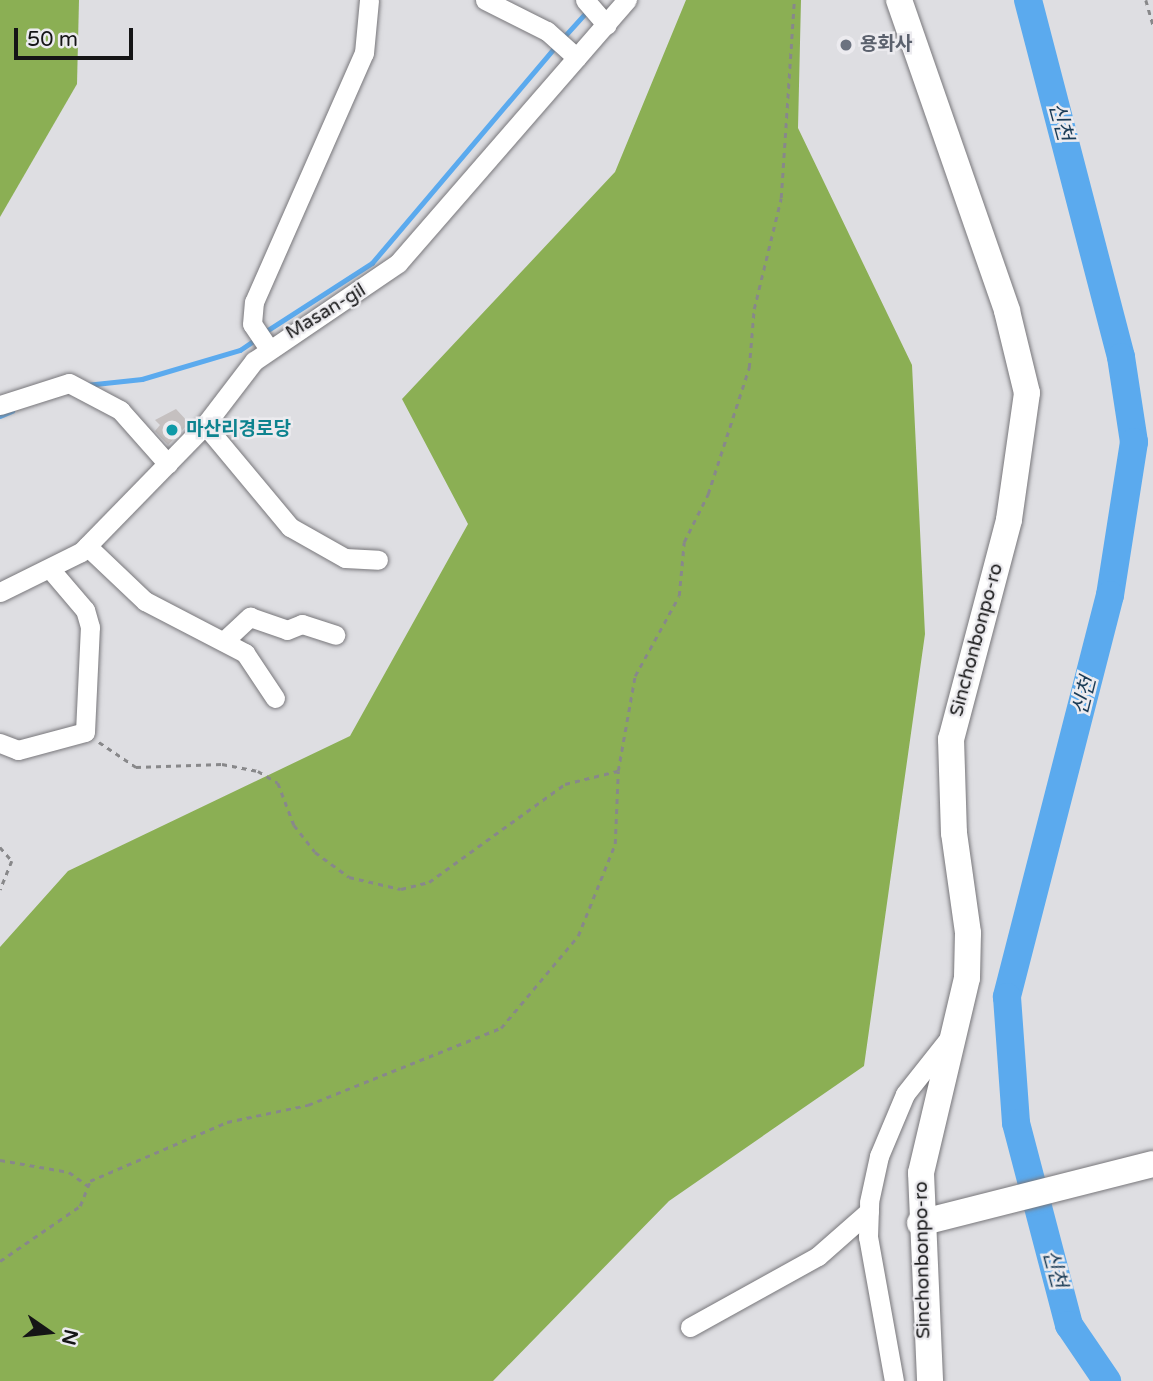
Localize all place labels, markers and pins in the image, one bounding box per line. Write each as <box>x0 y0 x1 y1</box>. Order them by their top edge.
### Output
place label: 용화사 <box>860 34 912 56</box>
marker: 용화사 <box>838 37 854 53</box>
place label: 마산리경로당 <box>186 419 291 441</box>
marker: 마산리경로당 <box>164 422 180 438</box>

